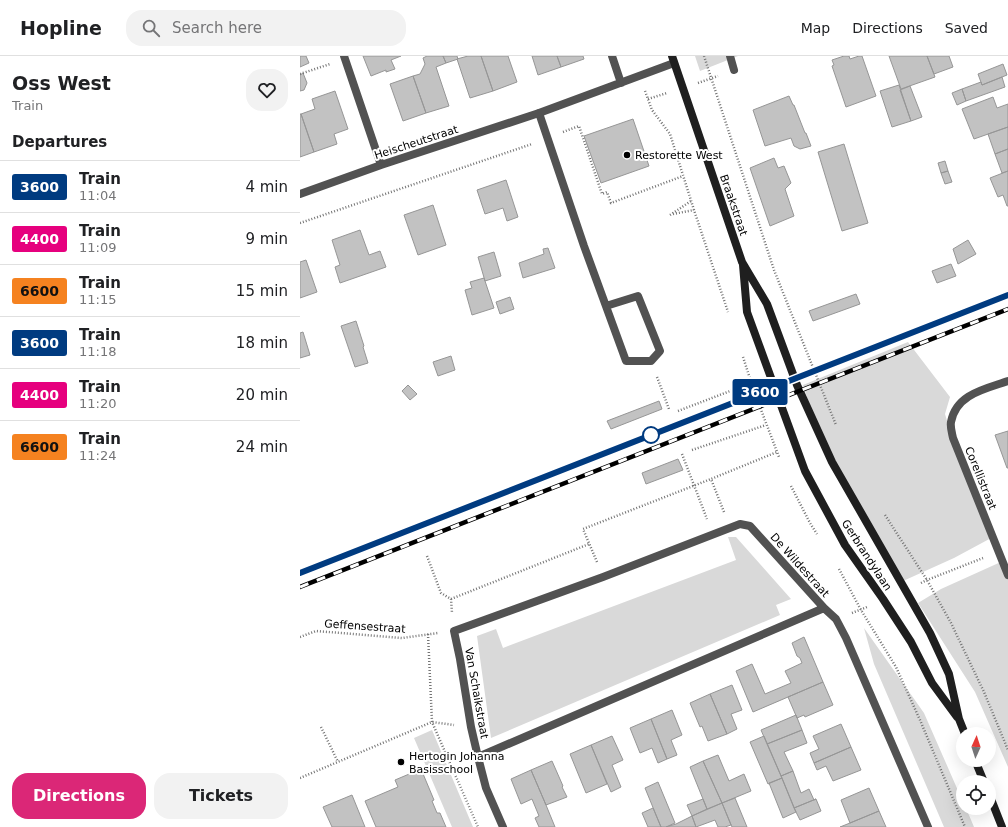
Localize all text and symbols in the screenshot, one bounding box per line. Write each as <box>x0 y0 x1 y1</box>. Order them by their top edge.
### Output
search box <box>126 10 406 46</box>
text: Hopline <box>20 17 102 39</box>
icon: search <box>140 17 162 39</box>
text: Search here <box>172 19 262 37</box>
text: Map <box>801 20 830 36</box>
text: Directions <box>852 20 923 36</box>
text: Saved <box>945 20 988 36</box>
button: heart <box>246 69 288 111</box>
text: Oss West <box>12 72 111 94</box>
text: Train <box>12 98 43 113</box>
street label: Heischeutstraat <box>373 123 460 162</box>
text: Departures <box>12 133 107 151</box>
place label: Restorette West <box>635 149 723 162</box>
marker: Restorette West <box>622 150 632 160</box>
text: Train <box>79 170 121 188</box>
street label: Braakstraat <box>717 173 750 238</box>
text: 4 min <box>245 178 288 196</box>
text: 3600 <box>20 179 59 195</box>
text: 11:04 <box>79 188 116 203</box>
text: Train <box>79 222 121 240</box>
text: 9 min <box>245 230 288 248</box>
text: 4400 <box>20 231 59 247</box>
text: 11:09 <box>79 240 116 255</box>
text: Train <box>79 274 121 292</box>
text: 15 min <box>236 282 288 300</box>
text: 6600 <box>20 283 59 299</box>
text: 11:15 <box>79 292 116 307</box>
text: Train <box>79 326 121 344</box>
text: 18 min <box>236 334 288 352</box>
text: 3600 <box>20 335 59 351</box>
text: 11:18 <box>79 344 116 359</box>
text: Train <box>79 378 121 396</box>
line badge: 3600 <box>732 379 788 405</box>
text: 3600 <box>741 384 779 400</box>
text: 20 min <box>236 386 288 404</box>
text: 4400 <box>20 387 59 403</box>
text: 11:20 <box>79 396 116 411</box>
unlabelled marker <box>642 426 660 444</box>
text: Train <box>79 430 121 448</box>
text: 24 min <box>236 438 288 456</box>
text: 6600 <box>20 439 59 455</box>
street label: Corellistraat <box>962 445 999 512</box>
text: 11:24 <box>79 448 116 463</box>
street label: Gerbrandylaan <box>839 517 894 593</box>
street label: De Wildestraat <box>767 531 832 601</box>
street label: Geffensestraat <box>324 617 407 636</box>
street label: Van Schaikstraat <box>462 646 491 740</box>
north arrow <box>956 727 996 767</box>
map controls <box>956 727 996 815</box>
place label: Hertogin Johanna Basisschool <box>409 750 504 776</box>
marker: Hertogin Johanna Basisschool <box>396 757 406 767</box>
button: Directions <box>12 773 146 819</box>
button: Tickets <box>154 773 288 819</box>
button: locate <box>956 775 996 815</box>

